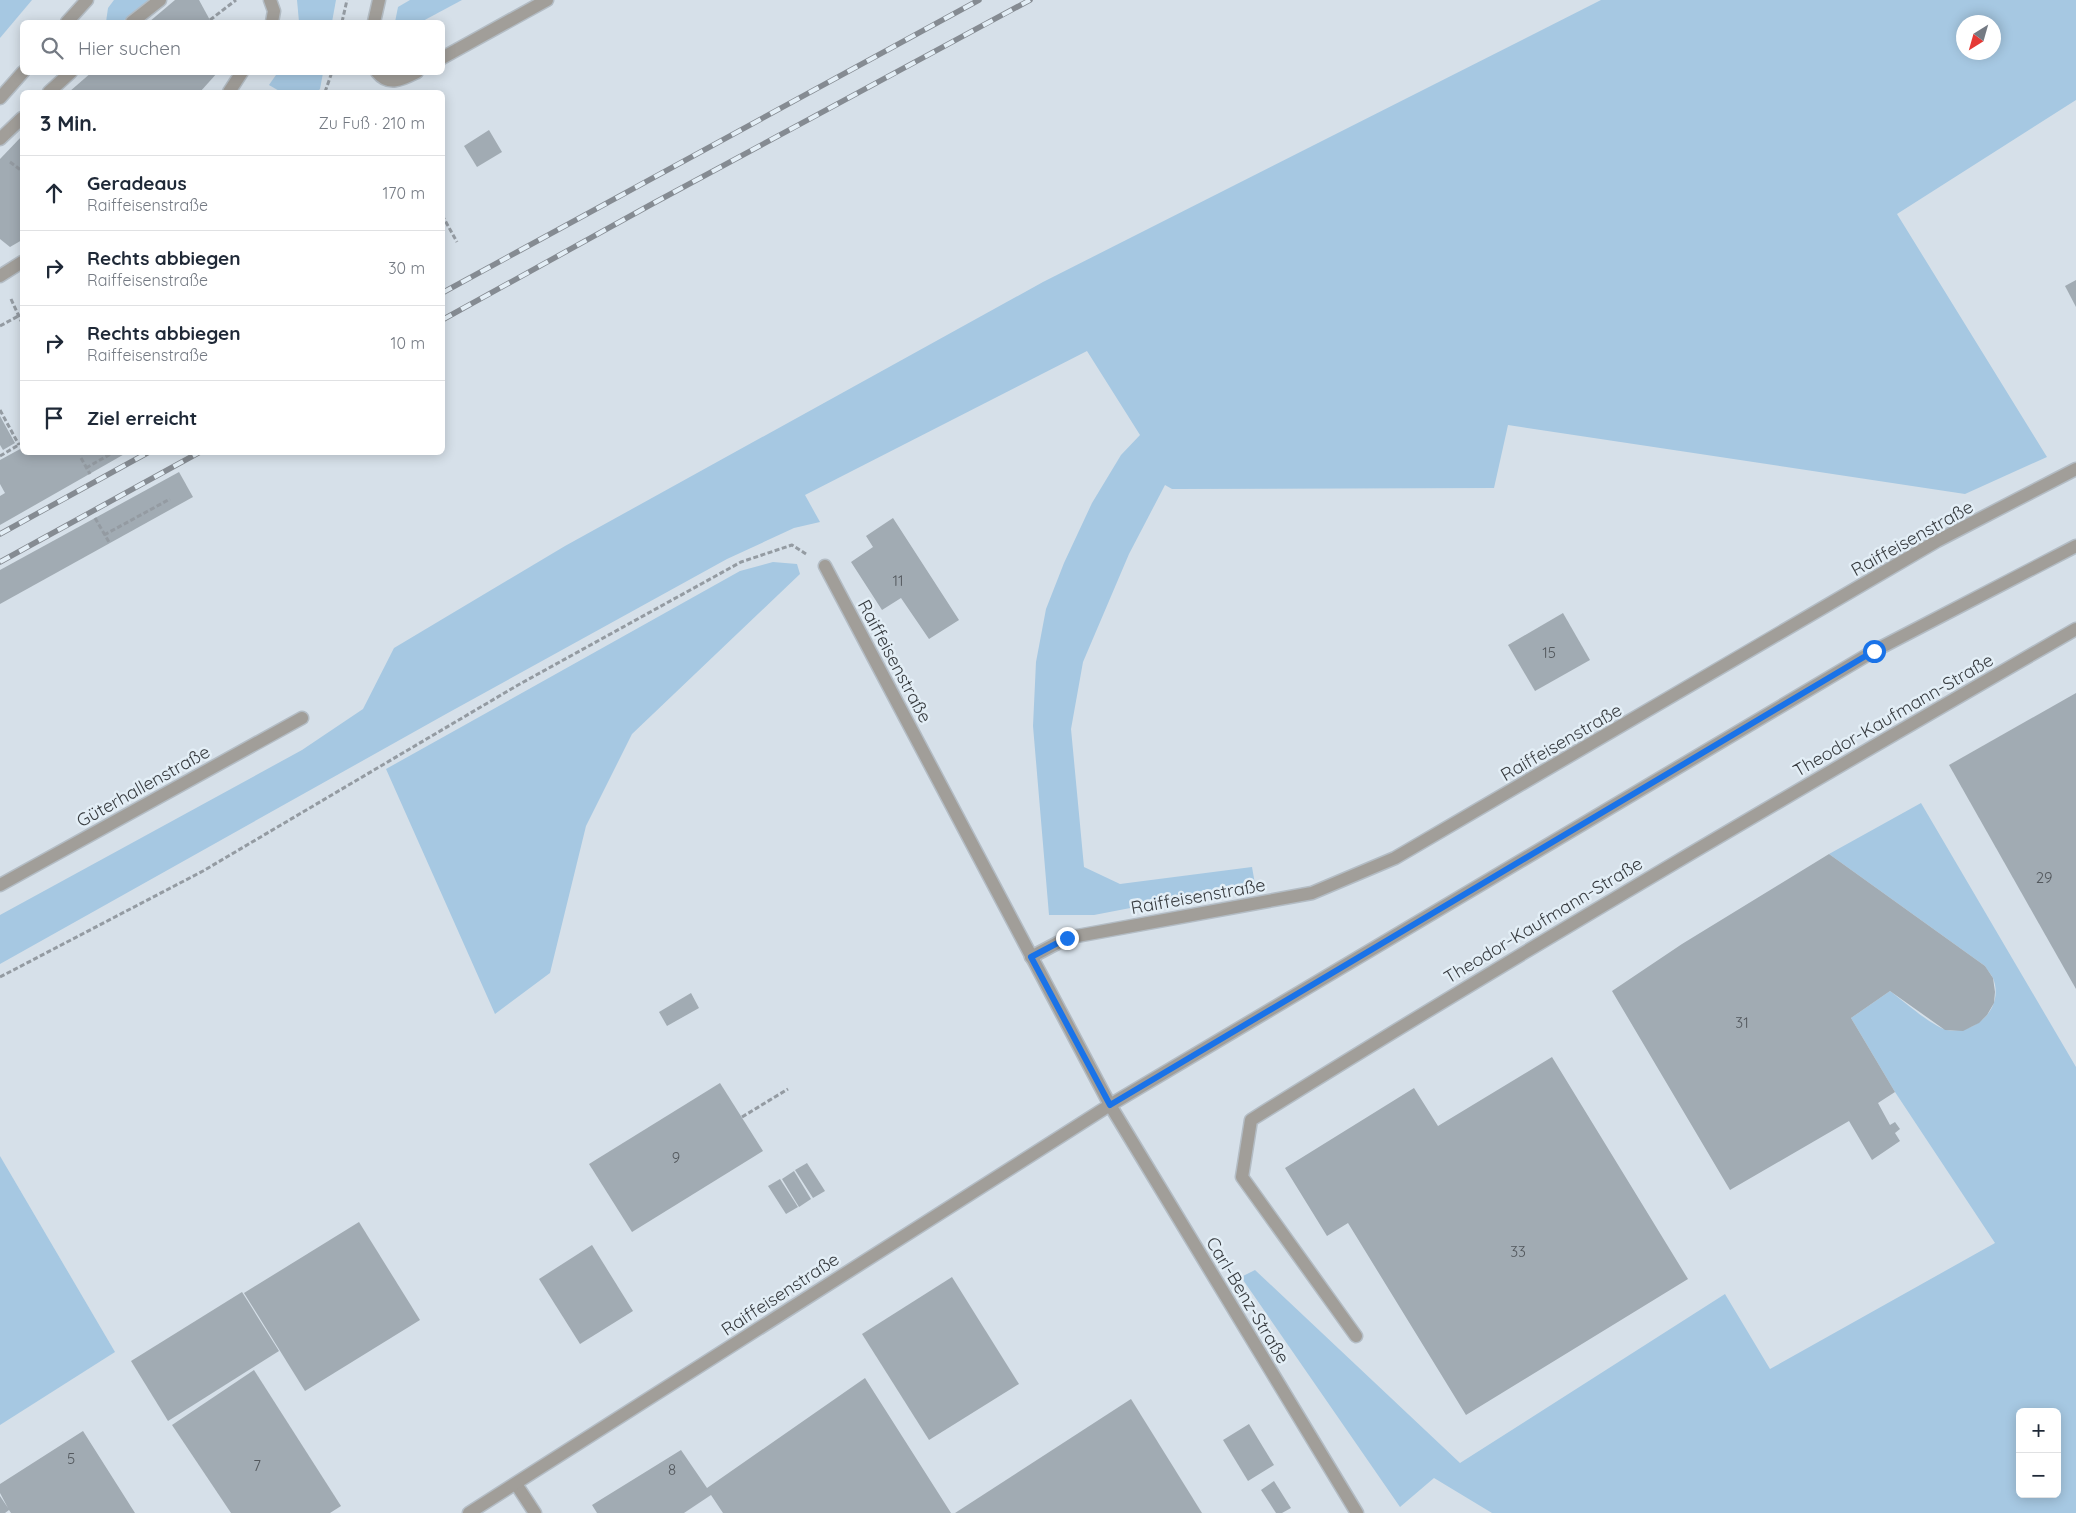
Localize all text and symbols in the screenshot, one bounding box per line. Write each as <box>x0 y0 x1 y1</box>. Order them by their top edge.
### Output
north arrow <box>1956 15 2001 60</box>
search box <box>20 20 445 75</box>
icon: search <box>38 34 66 62</box>
text: Hier suchen <box>78 36 181 60</box>
text: 3 Min. <box>40 110 97 136</box>
text: Zu Fuß · 210 m <box>319 113 425 133</box>
text: Geradeaus <box>87 171 187 195</box>
icon: ahead <box>40 179 68 207</box>
text: 170 m <box>382 183 425 203</box>
text: Raiffeisenstraße <box>87 195 208 215</box>
text: Rechts abbiegen <box>87 246 240 270</box>
icon: right <box>40 254 68 282</box>
text: 30 m <box>388 258 425 278</box>
text: Raiffeisenstraße <box>87 270 208 290</box>
text: Rechts abbiegen <box>87 321 240 345</box>
icon: right <box>40 329 68 357</box>
text: 10 m <box>391 333 425 353</box>
text: Raiffeisenstraße <box>87 345 208 365</box>
icon: arrive <box>40 404 68 432</box>
text: Ziel erreicht <box>87 406 197 430</box>
street label: Raiffeisenstraße <box>1847 495 1977 581</box>
house number: 11 <box>892 571 904 590</box>
street label: Raiffeisenstraße <box>853 595 937 727</box>
route start <box>1863 640 1886 663</box>
house number: 15 <box>1542 643 1556 662</box>
street label: Theodor-Kaufmann-Straße <box>1789 648 1997 782</box>
street label: Raiffeisenstraße <box>1496 698 1626 786</box>
street label: Güterhallenstraße <box>72 740 214 832</box>
street label: Theodor-Kaufmann-Straße <box>1440 852 1646 988</box>
house number: 29 <box>2036 868 2052 887</box>
street label: Raiffeisenstraße <box>1129 873 1267 919</box>
route end <box>1056 927 1079 950</box>
house number: 31 <box>1735 1013 1749 1032</box>
house number: 9 <box>672 1148 680 1167</box>
street label: Carl-Benz-Straße <box>1201 1233 1295 1367</box>
house number: 33 <box>1510 1242 1526 1261</box>
street label: Raiffeisenstraße <box>717 1247 843 1341</box>
map controls <box>2016 1408 2061 1498</box>
button: + <box>2016 1408 2061 1453</box>
house number: 5 <box>67 1449 75 1468</box>
button: − <box>2016 1453 2061 1498</box>
house number: 7 <box>253 1456 261 1475</box>
house number: 8 <box>668 1460 676 1479</box>

